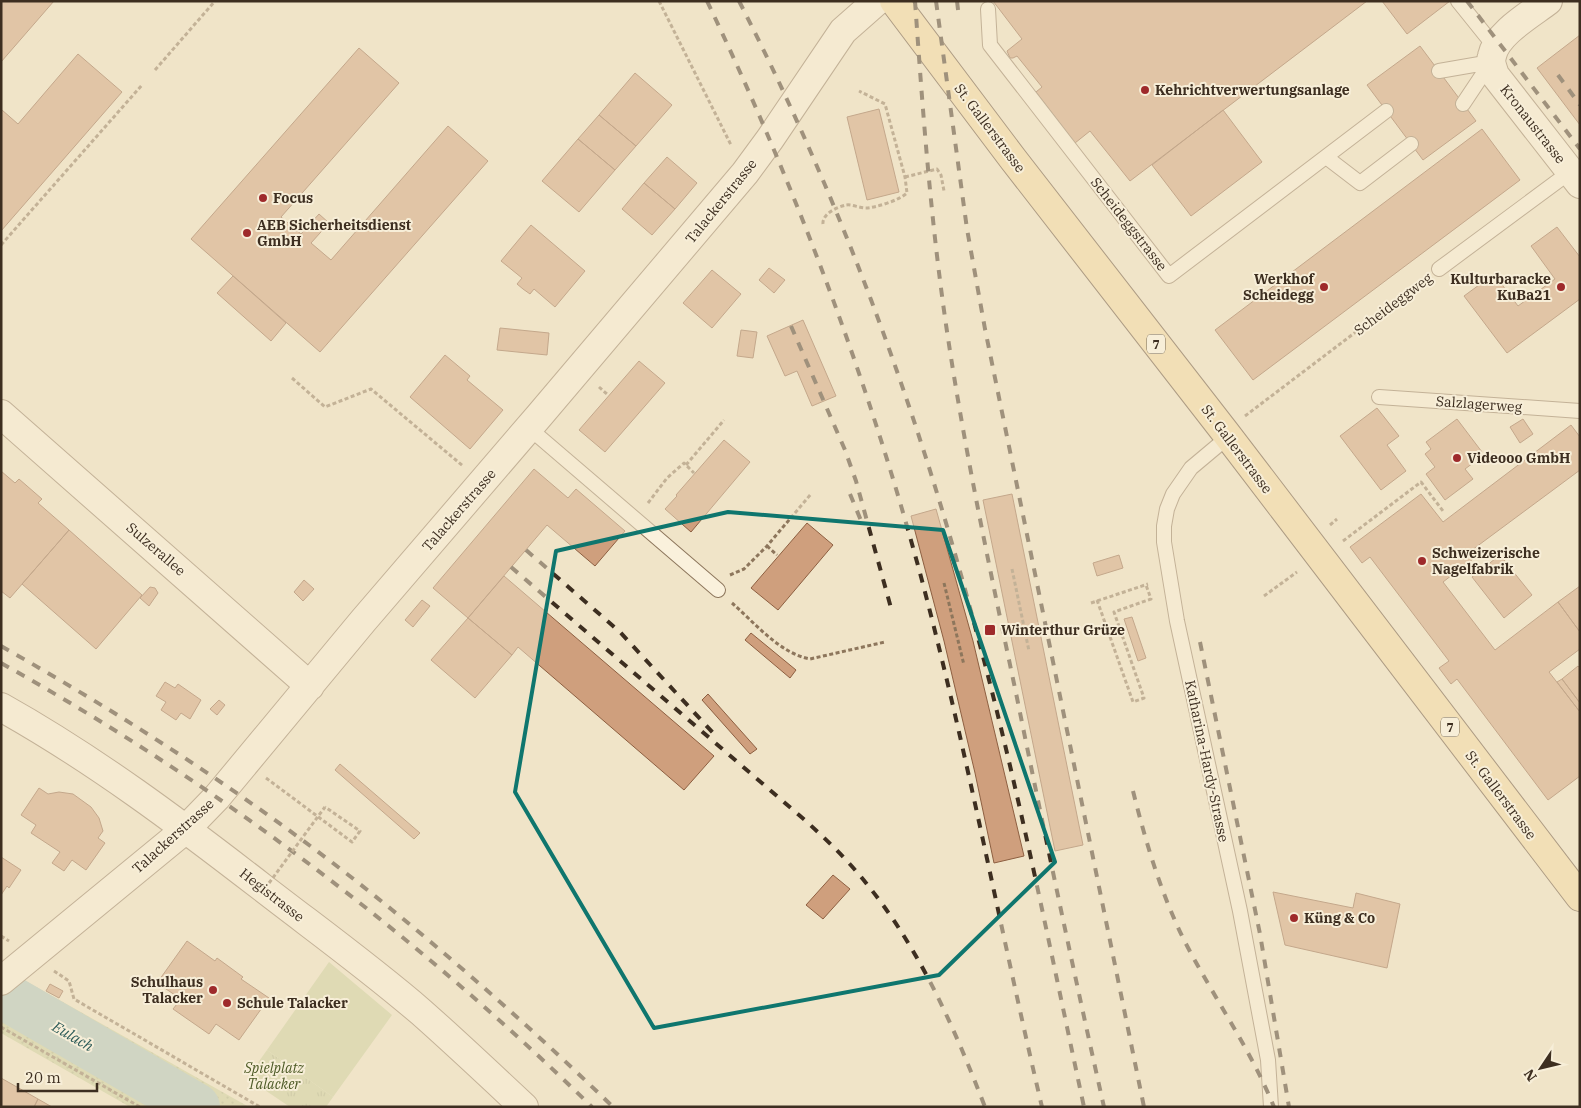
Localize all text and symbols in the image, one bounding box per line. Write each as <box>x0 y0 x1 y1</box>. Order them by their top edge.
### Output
street label: St. Gallerstrasse <box>951 80 1029 176</box>
place label: Kehrichtverwertungsanlage <box>1155 81 1350 99</box>
street label: Kronaustrasse <box>1496 81 1570 167</box>
marker: Kehrichtverwertungsanlage <box>1139 84 1151 96</box>
street label: Talackerstrasse <box>681 155 761 247</box>
street label: Scheideggstrasse <box>1087 174 1171 274</box>
place label: Focus <box>273 189 313 207</box>
marker: Focus <box>257 192 269 204</box>
place label: AEB Sicherheitsdienst GmbH <box>257 216 411 250</box>
marker: AEB Sicherheitsdienst GmbH <box>241 227 253 239</box>
street label: Scheideggweg <box>1350 269 1436 339</box>
place label: Werkhof Scheidegg <box>1243 270 1316 304</box>
place label: Kulturbaracke KuBa21 <box>1450 270 1551 304</box>
marker: Werkhof Scheidegg <box>1318 281 1330 293</box>
marker: Kulturbaracke KuBa21 <box>1555 281 1567 293</box>
road number: 7 <box>1147 334 1165 354</box>
street label: Salzlagerweg <box>1435 392 1523 416</box>
street label: St. Gallerstrasse <box>1198 401 1276 497</box>
place label: Videooo GmbH <box>1467 449 1570 467</box>
marker: Videooo GmbH <box>1451 452 1463 464</box>
street label: Talackerstrasse <box>418 465 500 555</box>
street label: Sulzerallee <box>123 518 189 580</box>
place label: Schweizerische Nagelfabrik <box>1432 544 1540 578</box>
marker: Schweizerische Nagelfabrik <box>1416 555 1428 567</box>
place label: Winterthur Grüze <box>1001 621 1125 639</box>
marker: Winterthur Grüze <box>983 623 997 637</box>
street label: Katharina-Hardy-Strasse <box>1181 678 1233 844</box>
road number: 7 <box>1441 718 1459 736</box>
street label: St. Gallerstrasse <box>1462 747 1540 843</box>
street label: Talackerstrasse <box>128 795 218 877</box>
street label: Hegistrasse <box>236 864 308 926</box>
place label: Küng & Co <box>1304 909 1375 927</box>
marker: Küng & Co <box>1288 912 1300 924</box>
place label: Schulhaus Talacker <box>131 973 203 1007</box>
marker: Schulhaus Talacker <box>207 984 219 996</box>
place label: Schule Talacker <box>237 994 348 1012</box>
marker: Schule Talacker <box>221 997 233 1009</box>
water label: Eulach <box>48 1016 98 1056</box>
north arrow <box>1516 1043 1566 1093</box>
park label: Spielplatz Talacker <box>243 1059 304 1093</box>
scale bar <box>18 1060 96 1092</box>
text: N <box>1520 1066 1541 1085</box>
text: 20 m <box>25 1068 61 1087</box>

